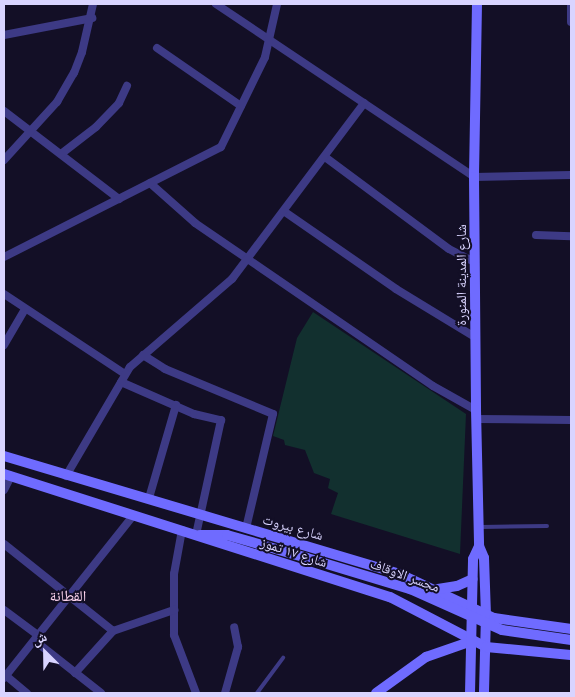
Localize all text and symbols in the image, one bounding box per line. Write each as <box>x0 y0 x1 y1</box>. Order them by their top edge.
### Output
street label: شارع المدينة المنورة <box>453 224 469 326</box>
street label: شارع بيروت <box>261 510 325 544</box>
street label: شارع ١٧ تموز <box>259 533 329 571</box>
street label: مجسر الاوقاف <box>368 555 442 595</box>
district label: القطانة <box>50 587 86 605</box>
text: ش <box>28 626 49 649</box>
north arrow <box>20 627 70 677</box>

